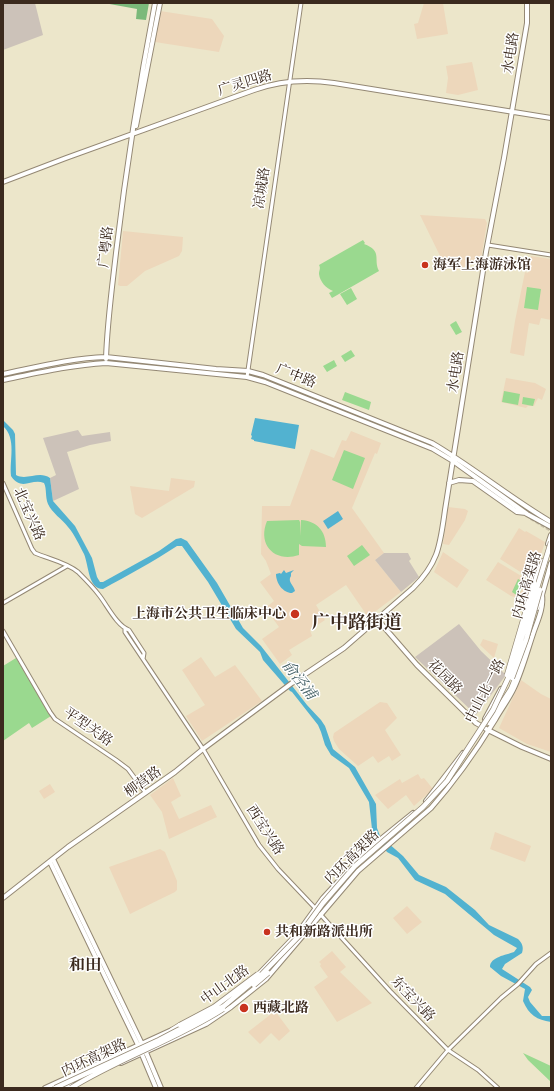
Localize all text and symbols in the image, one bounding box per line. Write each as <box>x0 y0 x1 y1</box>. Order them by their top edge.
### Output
street label: 水电路 <box>499 31 523 75</box>
street label: 广灵四路 <box>216 67 274 99</box>
street label: 凉城路 <box>250 166 274 210</box>
street label: 广粤路 <box>95 225 117 269</box>
place label: 海军上海游泳馆 <box>433 257 531 273</box>
marker: 海军上海游泳馆 <box>420 260 430 270</box>
street label: 水电路 <box>444 350 468 394</box>
street label: 广中路 <box>273 360 319 392</box>
street label: 北宝兴路 <box>10 485 48 543</box>
street label: 内环高架路 <box>509 549 545 621</box>
place label: 上海市公共卫生临床中心 <box>132 606 286 622</box>
marker: 上海市公共卫生临床中心 <box>289 608 301 620</box>
district label: 广中路街道 <box>312 612 402 634</box>
street label: 花园路 <box>424 656 466 698</box>
street label: 中山北一路 <box>462 656 508 726</box>
water label: 俞泾浦 <box>278 657 320 703</box>
street label: 平型关路 <box>60 704 116 750</box>
street label: 柳营路 <box>121 763 165 801</box>
street label: 西宝兴路 <box>243 802 287 858</box>
street label: 内环高架路 <box>321 826 383 888</box>
place label: 共和新路派出所 <box>275 924 373 940</box>
marker: 共和新路派出所 <box>262 927 272 937</box>
district label: 和田 <box>69 955 101 975</box>
street label: 中山北路 <box>197 962 253 1008</box>
street label: 东宝兴路 <box>388 973 438 1025</box>
place label: 西藏北路 <box>253 1000 309 1016</box>
marker: 西藏北路 <box>238 1002 250 1014</box>
street label: 内环高架路 <box>59 1036 129 1080</box>

